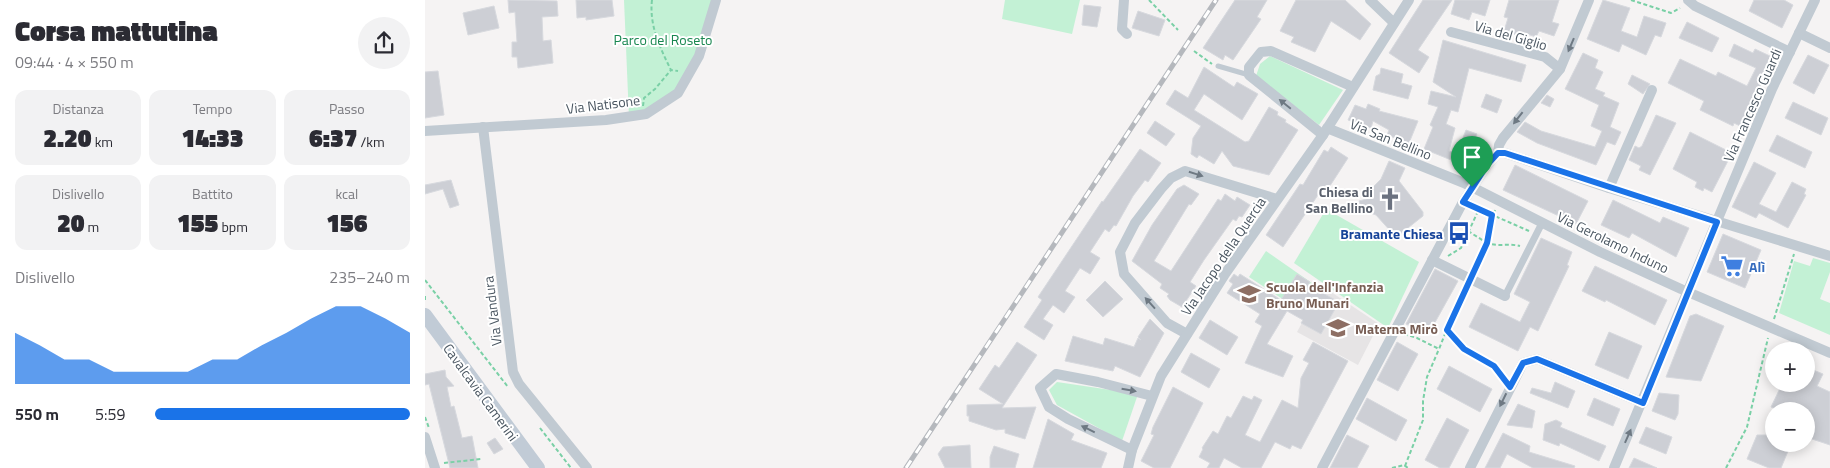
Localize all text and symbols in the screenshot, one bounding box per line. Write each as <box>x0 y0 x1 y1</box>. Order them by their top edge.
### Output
text: Corsa mattutina <box>15 9 218 52</box>
street label: Via del Giglio <box>1472 15 1550 55</box>
button: share <box>358 17 410 69</box>
park label: Parco del Roseto <box>614 29 712 50</box>
one-way arrow <box>1567 38 1575 52</box>
street label: Via Francesco Guardi <box>1718 45 1786 165</box>
text: 09:44 · 4 × 550 m <box>15 50 134 74</box>
street label: Via Natisone <box>565 89 641 119</box>
text: Distanza <box>52 98 104 119</box>
text: Tempo <box>193 98 232 119</box>
text: Passo <box>329 98 365 119</box>
one-way arrow <box>1279 99 1291 110</box>
one-way arrow <box>1513 111 1524 124</box>
street label: Via San Bellino <box>1347 113 1435 165</box>
text: 2.20 <box>43 119 92 157</box>
text: 14:33 <box>181 119 244 157</box>
text: 6:37 <box>309 119 357 157</box>
text: km <box>92 131 113 152</box>
text: /km <box>357 131 385 152</box>
pin <box>1451 136 1493 187</box>
icon: arrive <box>1458 143 1486 171</box>
one-way arrow <box>1189 171 1204 179</box>
place label: Chiesa di San Bellino <box>1305 181 1373 218</box>
text: Dislivello <box>52 183 104 204</box>
text: Battito <box>192 183 233 204</box>
text: kcal <box>335 183 358 204</box>
church icon: Chiesa di San Bellino <box>1377 186 1403 212</box>
street label: Via Jacopo della Quercia <box>1175 192 1271 320</box>
text: 20 <box>57 204 85 242</box>
text: 155 <box>177 204 218 242</box>
text: 156 <box>326 204 367 242</box>
street label: Via Gerolamo Induno <box>1553 206 1673 278</box>
text: m <box>85 216 99 237</box>
text: bpm <box>218 216 248 237</box>
bus stop icon: Bramante Chiesa <box>1446 220 1472 246</box>
place label: Bramante Chiesa <box>1340 223 1443 244</box>
supermarket icon: Alì <box>1719 253 1745 279</box>
place label: Alì <box>1749 256 1765 277</box>
text: Dislivello <box>15 265 75 289</box>
text: 235–240 m <box>329 265 410 289</box>
street label: Via Vandura <box>477 275 507 347</box>
place label: Scuola dell'Infanzia Bruno Munari <box>1266 276 1384 313</box>
school or university icon: Scuola dell'Infanzia Bruno Munari <box>1236 281 1262 307</box>
one-way arrow <box>1144 298 1156 310</box>
school or university icon: Materna Mirò <box>1325 315 1351 341</box>
place label: Materna Mirò <box>1355 318 1438 339</box>
street label: Cavalcavia Camerini <box>438 339 524 445</box>
map controls <box>1765 342 1815 452</box>
button: + <box>1765 342 1815 392</box>
one-way arrow <box>1122 386 1138 394</box>
one-way arrow <box>1499 393 1507 407</box>
text: 550 m <box>15 402 59 426</box>
text: 5:59 <box>95 402 125 426</box>
button: − <box>1765 402 1815 452</box>
one-way arrow <box>1081 425 1095 433</box>
one-way arrow <box>1625 429 1633 443</box>

